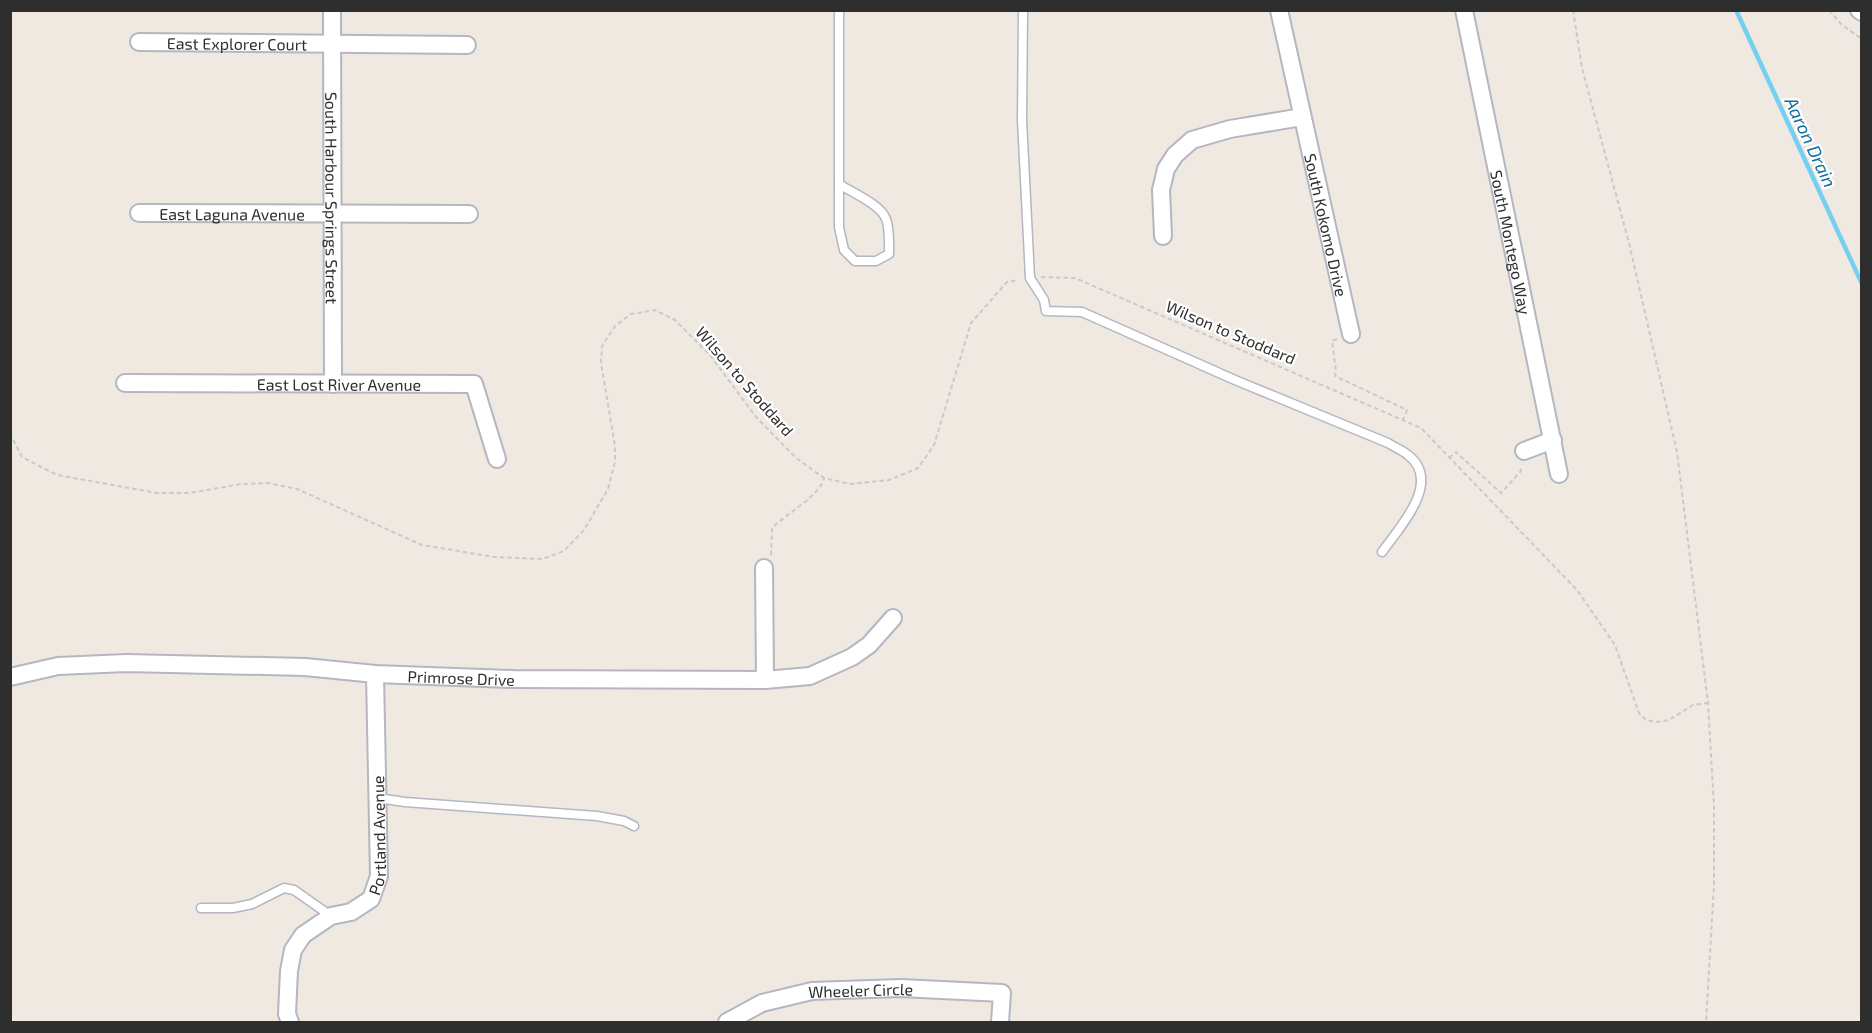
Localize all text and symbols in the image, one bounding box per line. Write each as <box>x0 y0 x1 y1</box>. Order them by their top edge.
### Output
street label: East Explorer Court <box>167 33 307 53</box>
street label: South Harbour Springs Street <box>323 92 342 304</box>
water label: Aaron Drain <box>1780 92 1841 191</box>
street label: South Kokomo Drive <box>1302 151 1352 298</box>
street label: South Montego Way <box>1487 168 1536 317</box>
street label: East Laguna Avenue <box>159 204 305 223</box>
street label: Wilson to Stoddard <box>1163 296 1299 368</box>
street label: Wilson to Stoddard <box>692 322 798 440</box>
street label: East Lost River Avenue <box>257 374 421 393</box>
street label: Primrose Drive <box>407 666 515 689</box>
street label: Portland Avenue <box>364 775 389 897</box>
street label: Wheeler Circle <box>808 978 914 1001</box>

